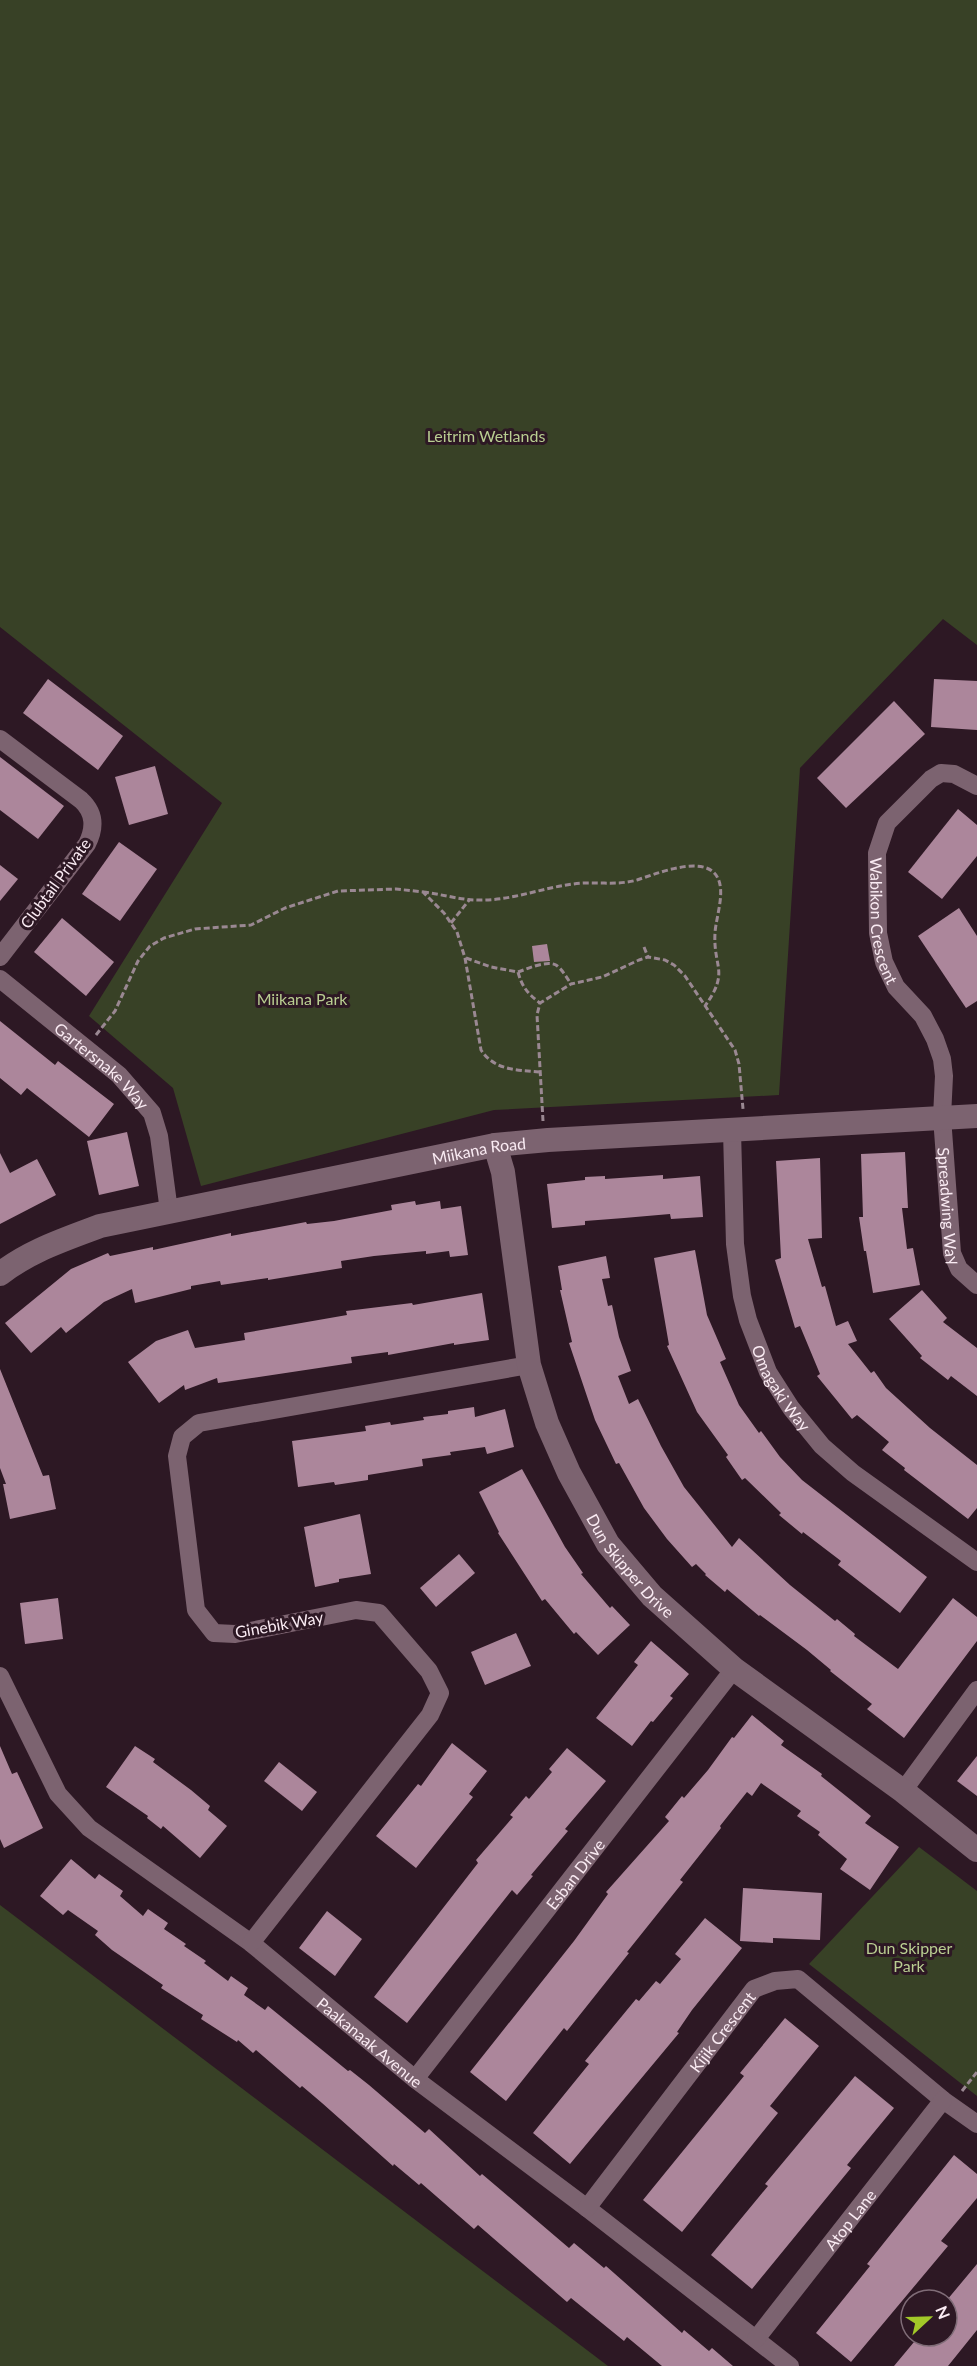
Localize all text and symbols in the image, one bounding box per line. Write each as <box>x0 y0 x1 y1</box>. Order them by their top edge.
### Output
park label: Leitrim Wetlands <box>427 426 545 445</box>
street label: Clubtail Private <box>16 834 94 932</box>
street label: Wabikon Crescent <box>868 857 903 987</box>
park label: Miikana Park <box>257 989 348 1008</box>
street label: Gartersnake Way <box>51 1018 154 1113</box>
street label: Miikana Road <box>430 1133 527 1167</box>
street label: Spreadwing Way <box>935 1147 966 1268</box>
street label: Omagaki Way <box>749 1342 815 1435</box>
street label: Dun Skipper Drive <box>583 1510 678 1621</box>
street label: Ginebik Way <box>233 1607 325 1641</box>
street label: Esban Drive <box>541 1835 608 1913</box>
park label: Dun Skipper Park <box>866 1938 953 1975</box>
street label: Kijik Crescent <box>685 1987 759 2076</box>
street label: Paakanaak Avenue <box>314 1993 426 2091</box>
street label: Atop Lane <box>820 2185 879 2253</box>
north arrow <box>899 2288 959 2348</box>
text: N <box>932 2303 954 2321</box>

